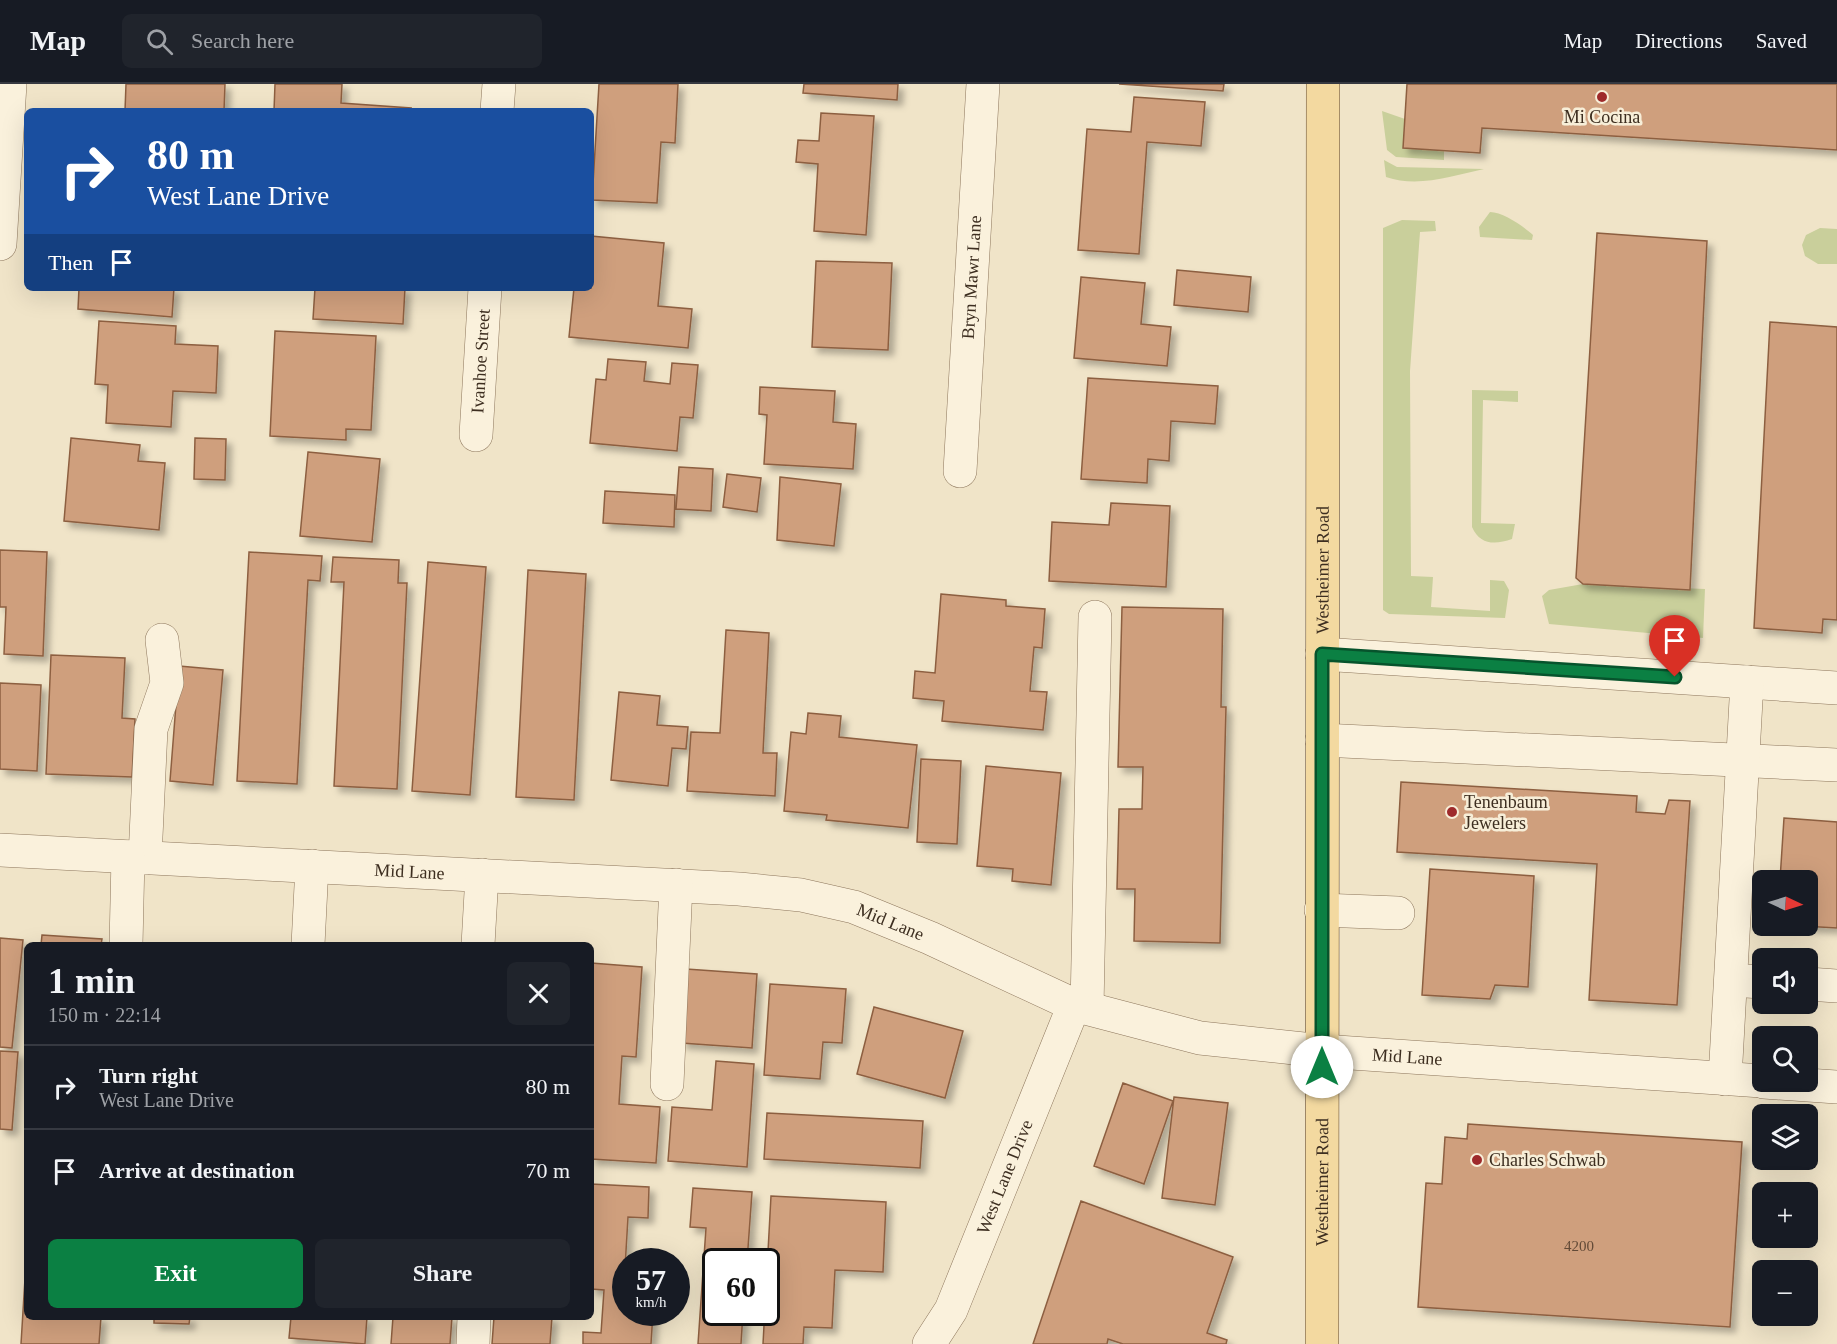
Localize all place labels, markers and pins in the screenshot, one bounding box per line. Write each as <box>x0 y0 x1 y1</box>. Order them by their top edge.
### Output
marker: Mi Cocina <box>1595 90 1609 104</box>
place label: Mi Cocina <box>1564 107 1640 127</box>
pin <box>1649 615 1700 677</box>
place label: Tenenbaum Jewelers <box>1464 792 1548 833</box>
marker: Tenenbaum Jewelers <box>1445 805 1459 819</box>
place label: Charles Schwab <box>1489 1150 1605 1170</box>
marker: Charles Schwab <box>1470 1153 1484 1167</box>

